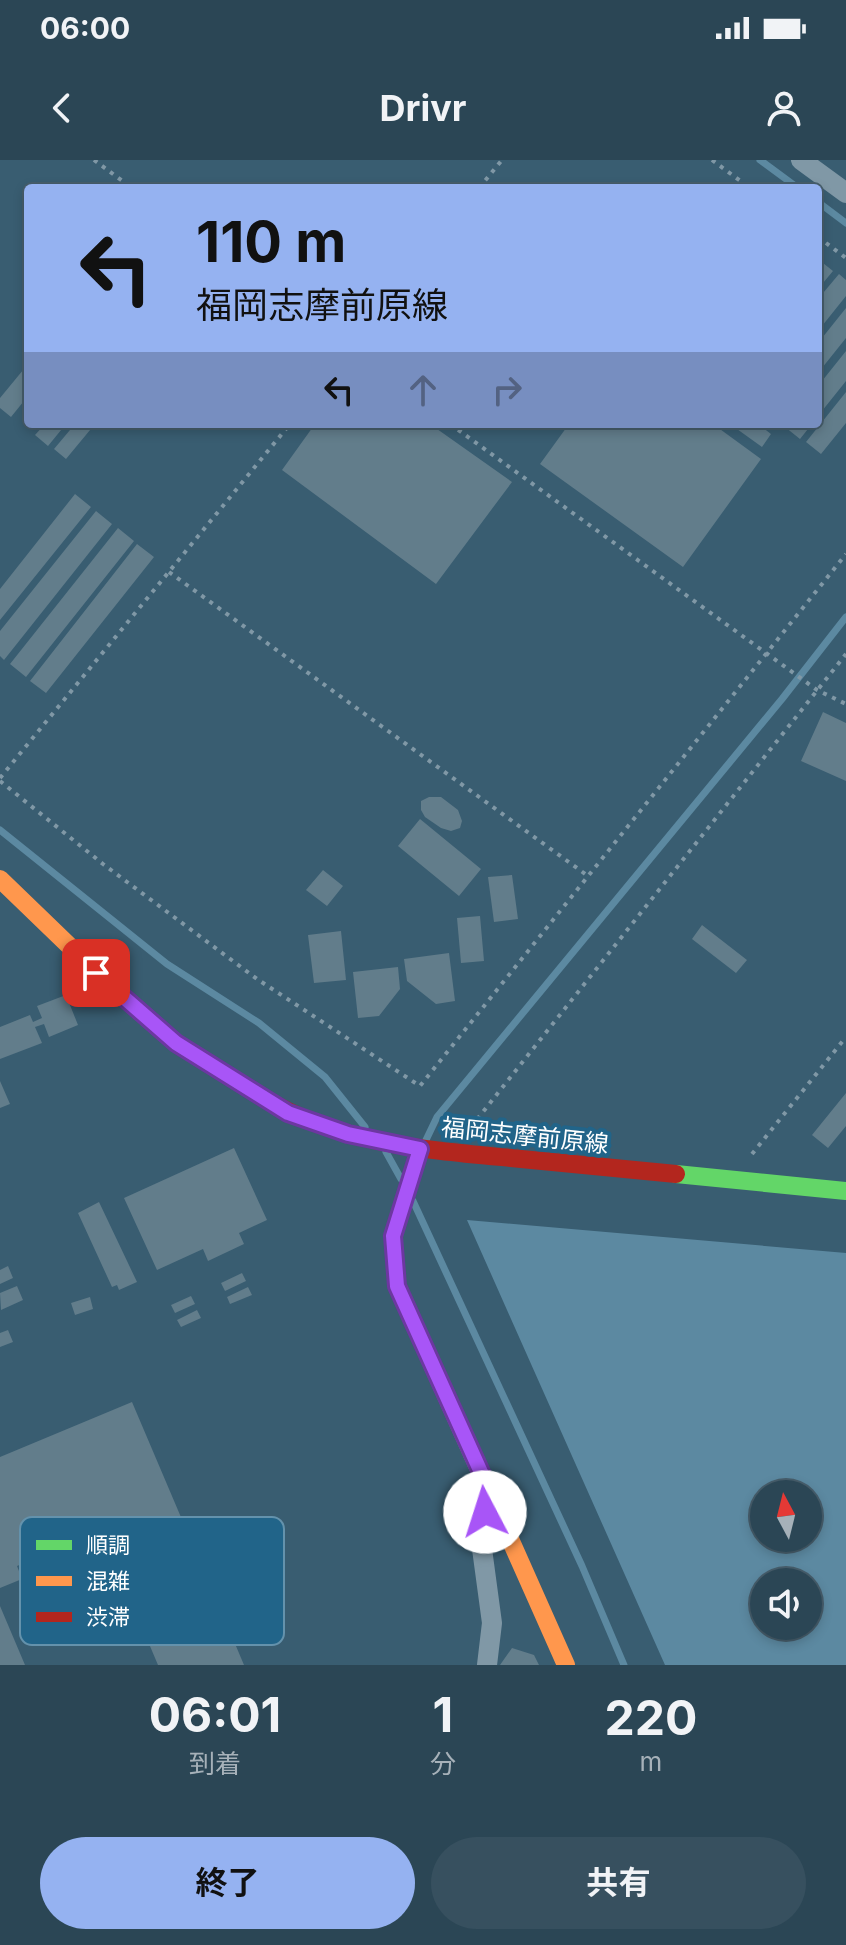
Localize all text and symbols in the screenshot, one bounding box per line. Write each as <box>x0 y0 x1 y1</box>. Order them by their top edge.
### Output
text: 06:00 <box>40 10 130 46</box>
icon: back <box>40 86 84 130</box>
text: Drivr <box>380 86 466 130</box>
icon: person <box>762 86 806 130</box>
text: 110 m <box>196 208 346 276</box>
icon: left <box>64 216 168 320</box>
text: 福岡志摩前原線 <box>196 283 448 327</box>
icon: left <box>317 368 361 412</box>
icon: ahead <box>401 368 445 412</box>
icon: right <box>485 368 529 412</box>
pin <box>62 939 130 1007</box>
icon: arrive <box>74 951 118 995</box>
street label: 福岡志摩前原線 <box>440 1112 610 1159</box>
position arrow <box>443 1470 527 1554</box>
north arrow <box>750 1480 822 1552</box>
map controls <box>750 1480 822 1640</box>
legend <box>20 1517 284 1645</box>
text: 順調 <box>86 1532 130 1558</box>
text: 混雑 <box>86 1568 130 1594</box>
button: sound <box>750 1568 822 1640</box>
text: 渋滞 <box>86 1604 130 1630</box>
text: 06:01 <box>149 1685 281 1744</box>
text: 1 <box>433 1685 453 1744</box>
text: 220 <box>605 1688 697 1747</box>
text: m <box>640 1746 662 1777</box>
text: 到着 <box>189 1748 241 1779</box>
text: 分 <box>430 1748 456 1779</box>
button: 終了 <box>40 1837 415 1929</box>
button: 共有 <box>431 1837 806 1929</box>

